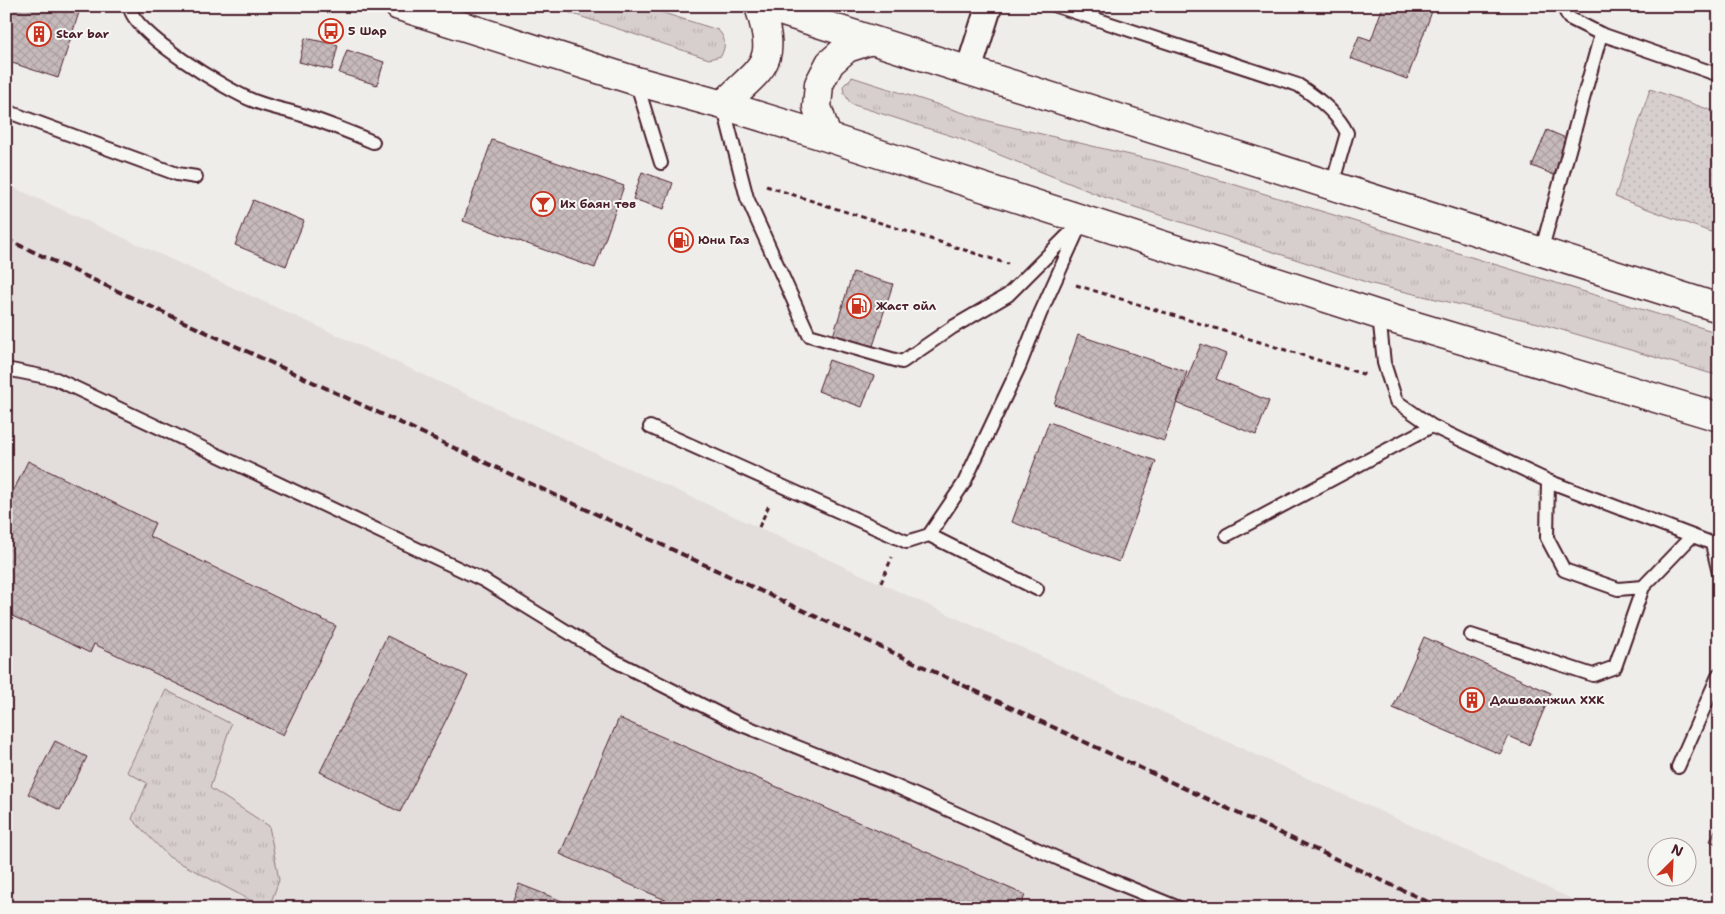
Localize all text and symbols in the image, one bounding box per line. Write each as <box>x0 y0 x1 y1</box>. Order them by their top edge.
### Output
bus stop icon: 5 Шар <box>318 18 344 44</box>
building icon: Star bar <box>26 21 52 47</box>
place label: 5 Шар <box>348 23 387 39</box>
place label: Star bar <box>56 26 110 42</box>
bar icon: Их баян төв <box>530 191 556 217</box>
place label: Их баян төв <box>560 196 636 212</box>
fuel station icon: Юни Газ <box>668 227 694 253</box>
place label: Юни Газ <box>698 232 750 248</box>
fuel station icon: Жаст ойл <box>846 293 872 319</box>
place label: Жаст ойл <box>876 298 937 314</box>
building icon: Дашваанжил ХХК <box>1459 687 1485 713</box>
place label: Дашваанжил ХХК <box>1490 692 1605 708</box>
north arrow <box>1648 836 1698 886</box>
text: N <box>1669 840 1686 861</box>

